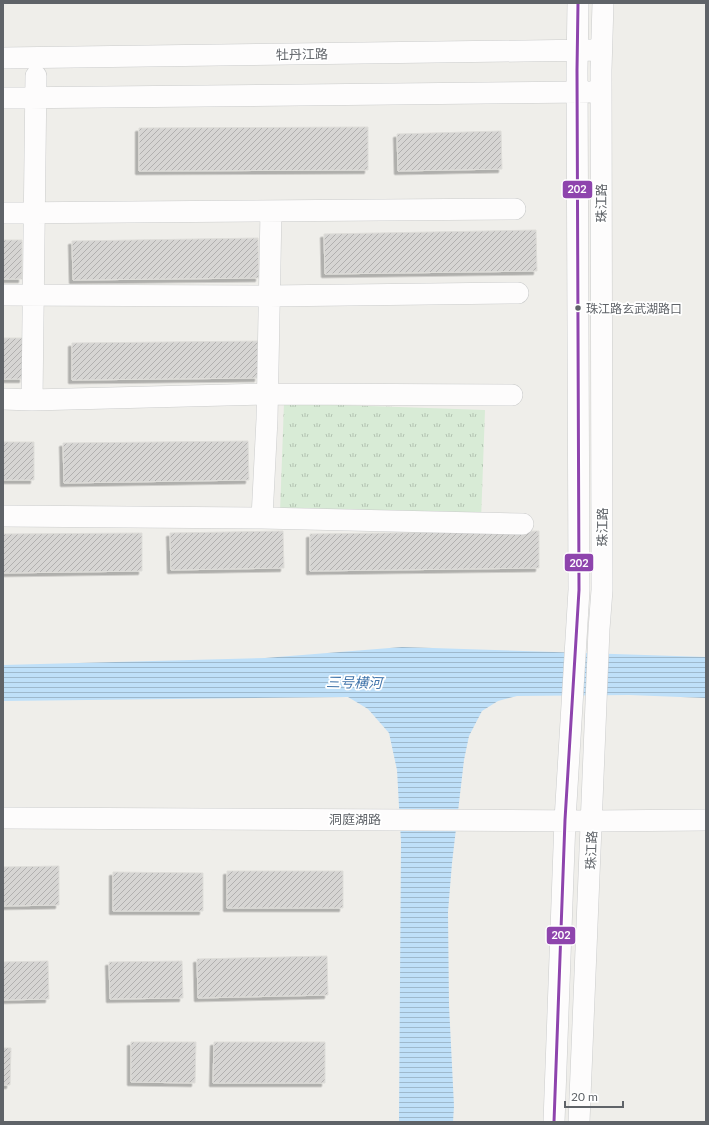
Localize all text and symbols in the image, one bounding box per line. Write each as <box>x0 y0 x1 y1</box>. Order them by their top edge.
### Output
street label: 牡丹江路 <box>276 46 328 62</box>
line badge: 202 <box>562 180 593 199</box>
text: 202 <box>567 182 587 195</box>
street label: 珠江路 <box>593 183 609 223</box>
place label: 珠江路玄武湖路口 <box>586 301 682 316</box>
marker: 珠江路玄武湖路口 <box>573 303 583 313</box>
street label: 珠江路 <box>594 507 610 547</box>
line badge: 202 <box>564 553 594 572</box>
text: 202 <box>569 556 589 569</box>
water label: 三号横河 <box>326 673 385 691</box>
street label: 洞庭湖路 <box>329 811 381 827</box>
street label: 珠江路 <box>582 830 600 870</box>
line badge: 202 <box>546 926 576 945</box>
text: 202 <box>551 928 571 941</box>
scale bar <box>565 1083 623 1109</box>
text: 20 m <box>571 1089 598 1104</box>

